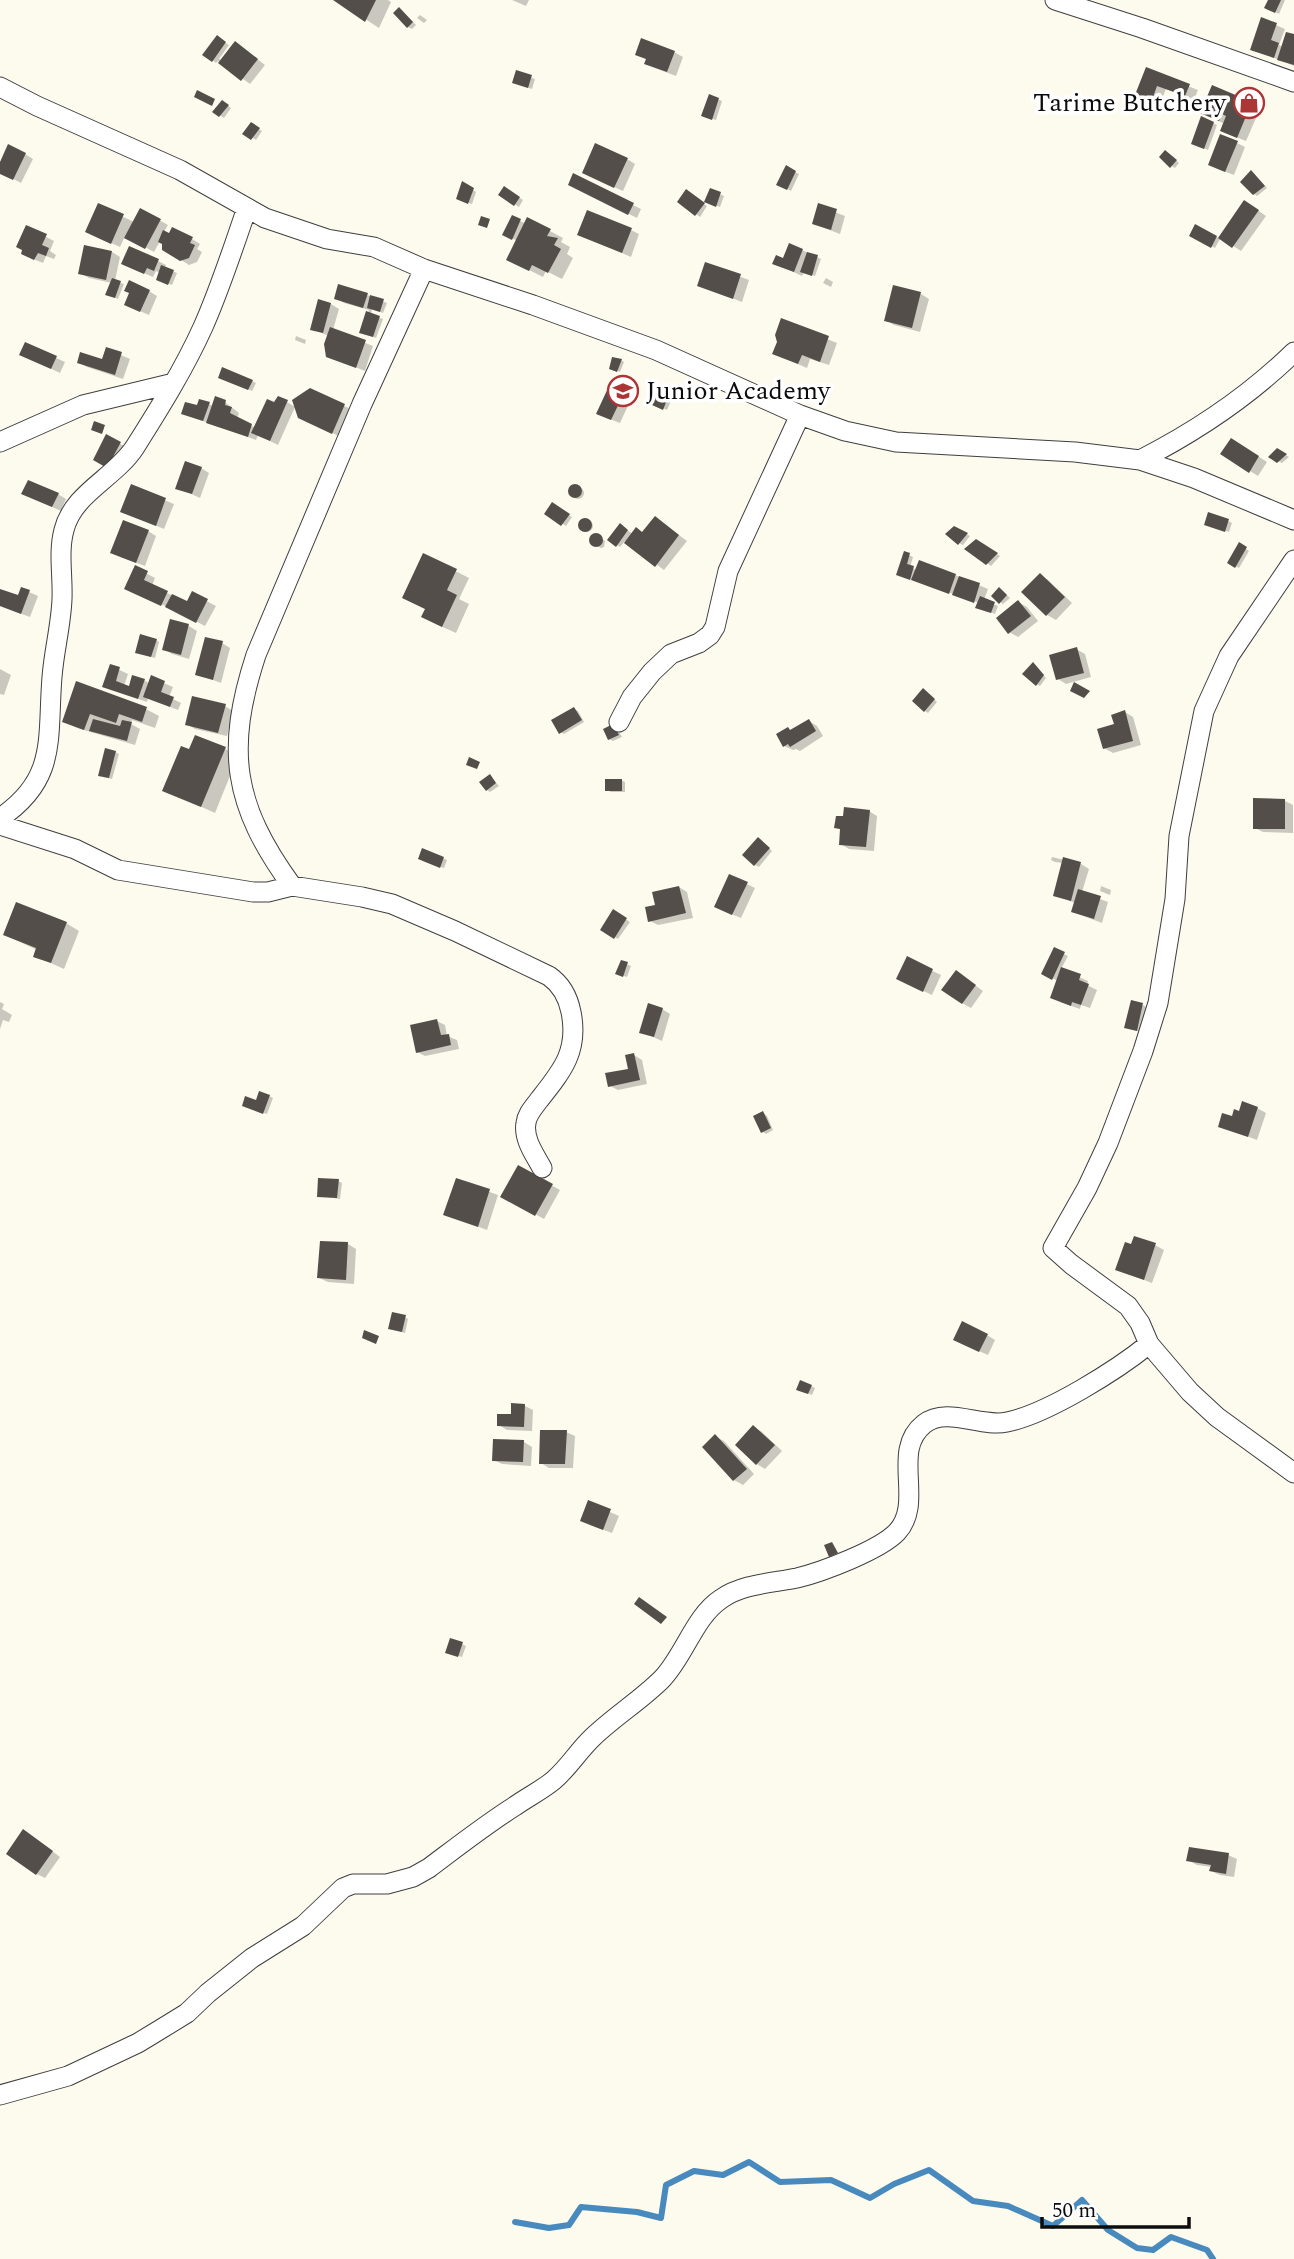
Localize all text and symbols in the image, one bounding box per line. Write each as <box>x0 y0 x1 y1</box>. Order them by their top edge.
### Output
place label: Tarime Butchery <box>1033 83 1228 123</box>
shop icon: Tarime Butchery <box>1232 86 1266 120</box>
place label: Junior Academy <box>646 371 832 411</box>
school or university icon: Junior Academy <box>606 374 640 408</box>
scale bar <box>1042 2186 1189 2230</box>
text: 50 m <box>1052 2195 1096 2227</box>

